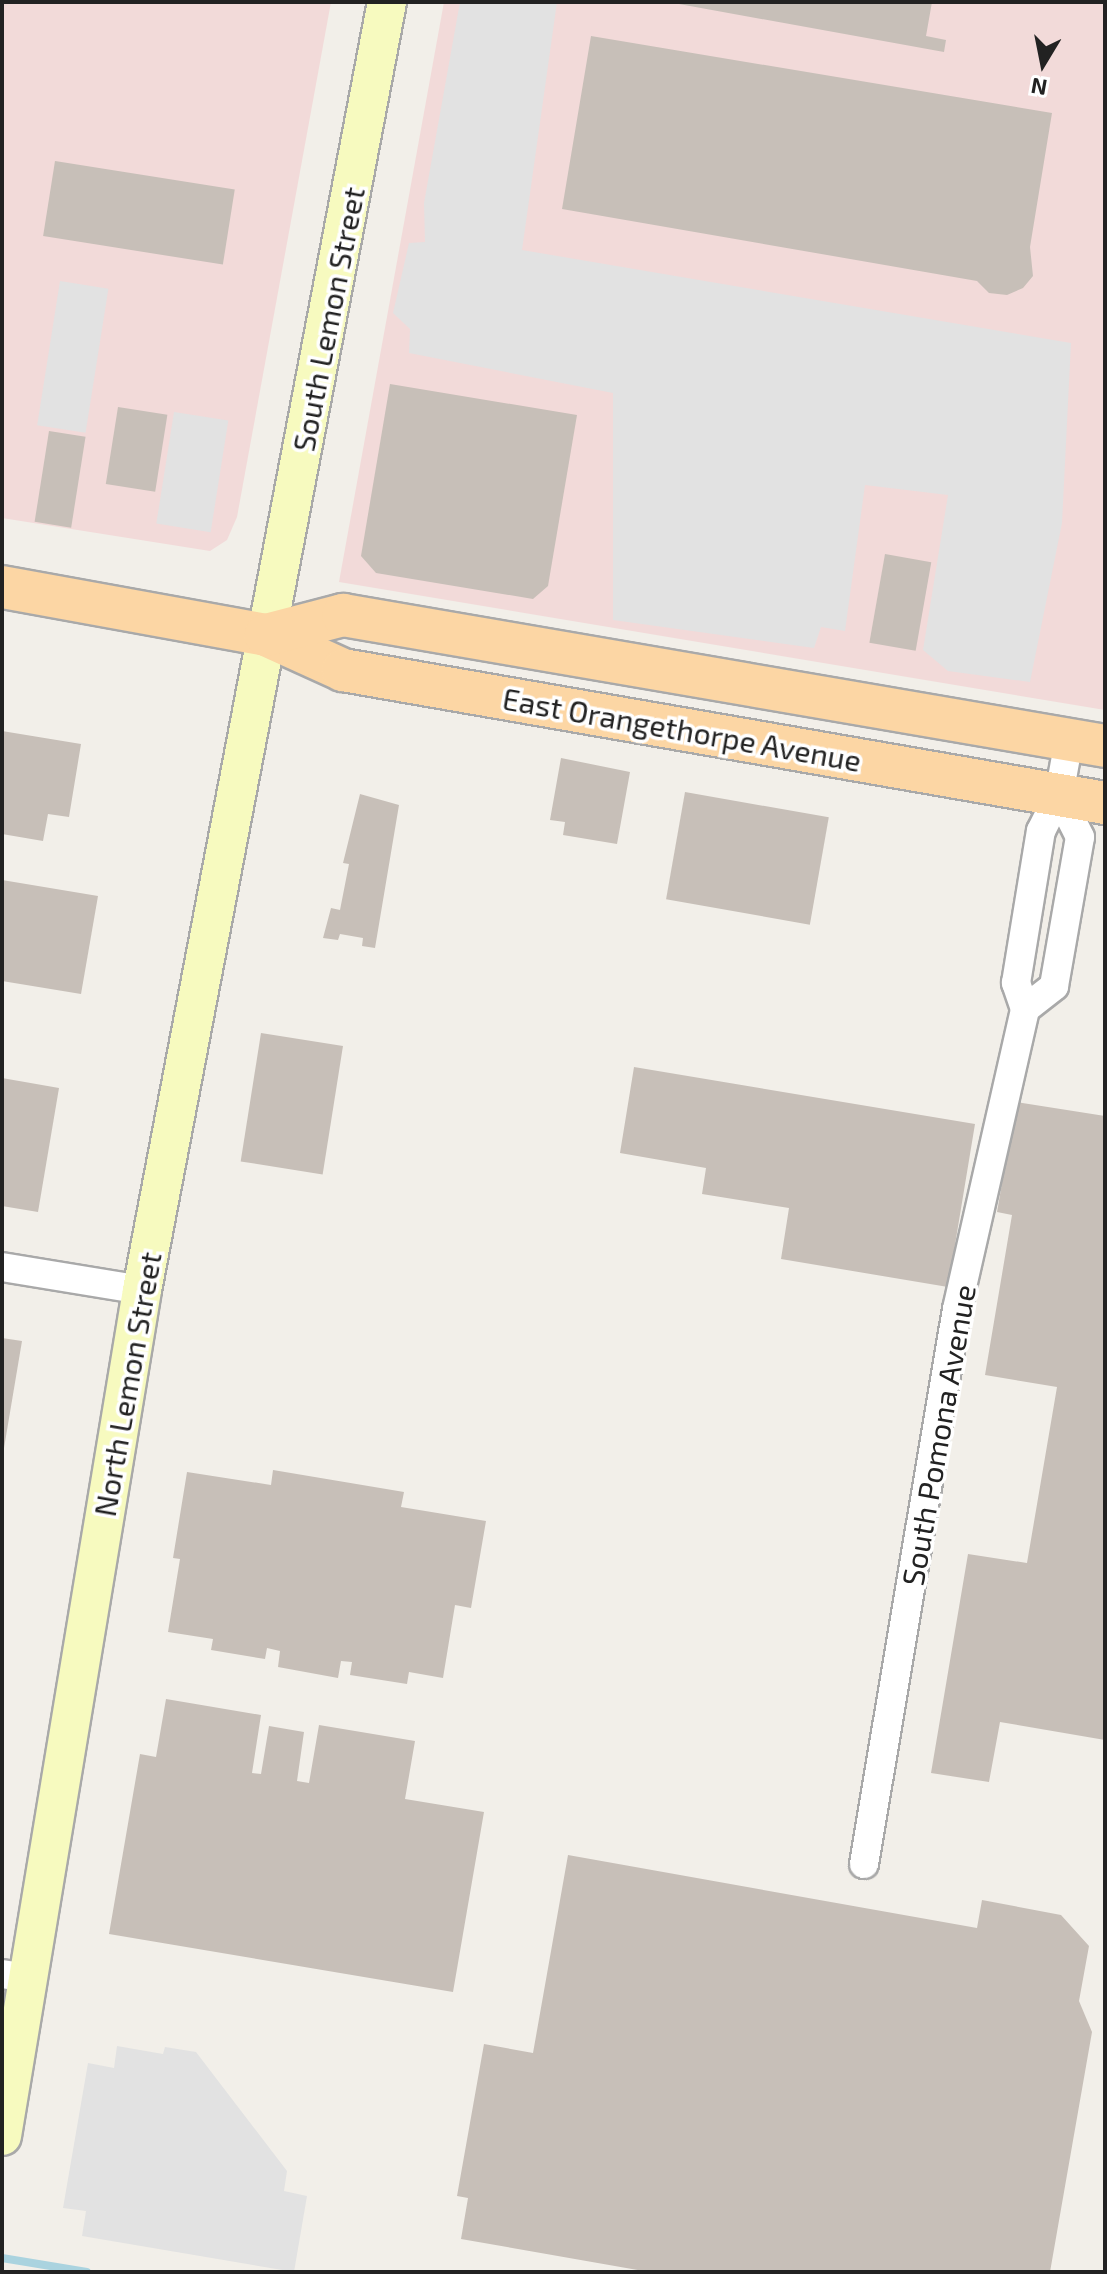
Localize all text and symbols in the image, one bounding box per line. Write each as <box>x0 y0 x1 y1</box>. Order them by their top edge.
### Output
north arrow <box>1003 24 1083 104</box>
text: N <box>1029 73 1049 102</box>
street label: South Lemon Street <box>285 184 371 454</box>
street label: East Orangethorpe Avenue <box>500 680 864 778</box>
street label: North Lemon Street <box>86 1249 168 1519</box>
street label: South Pomona Avenue <box>894 1281 982 1589</box>

